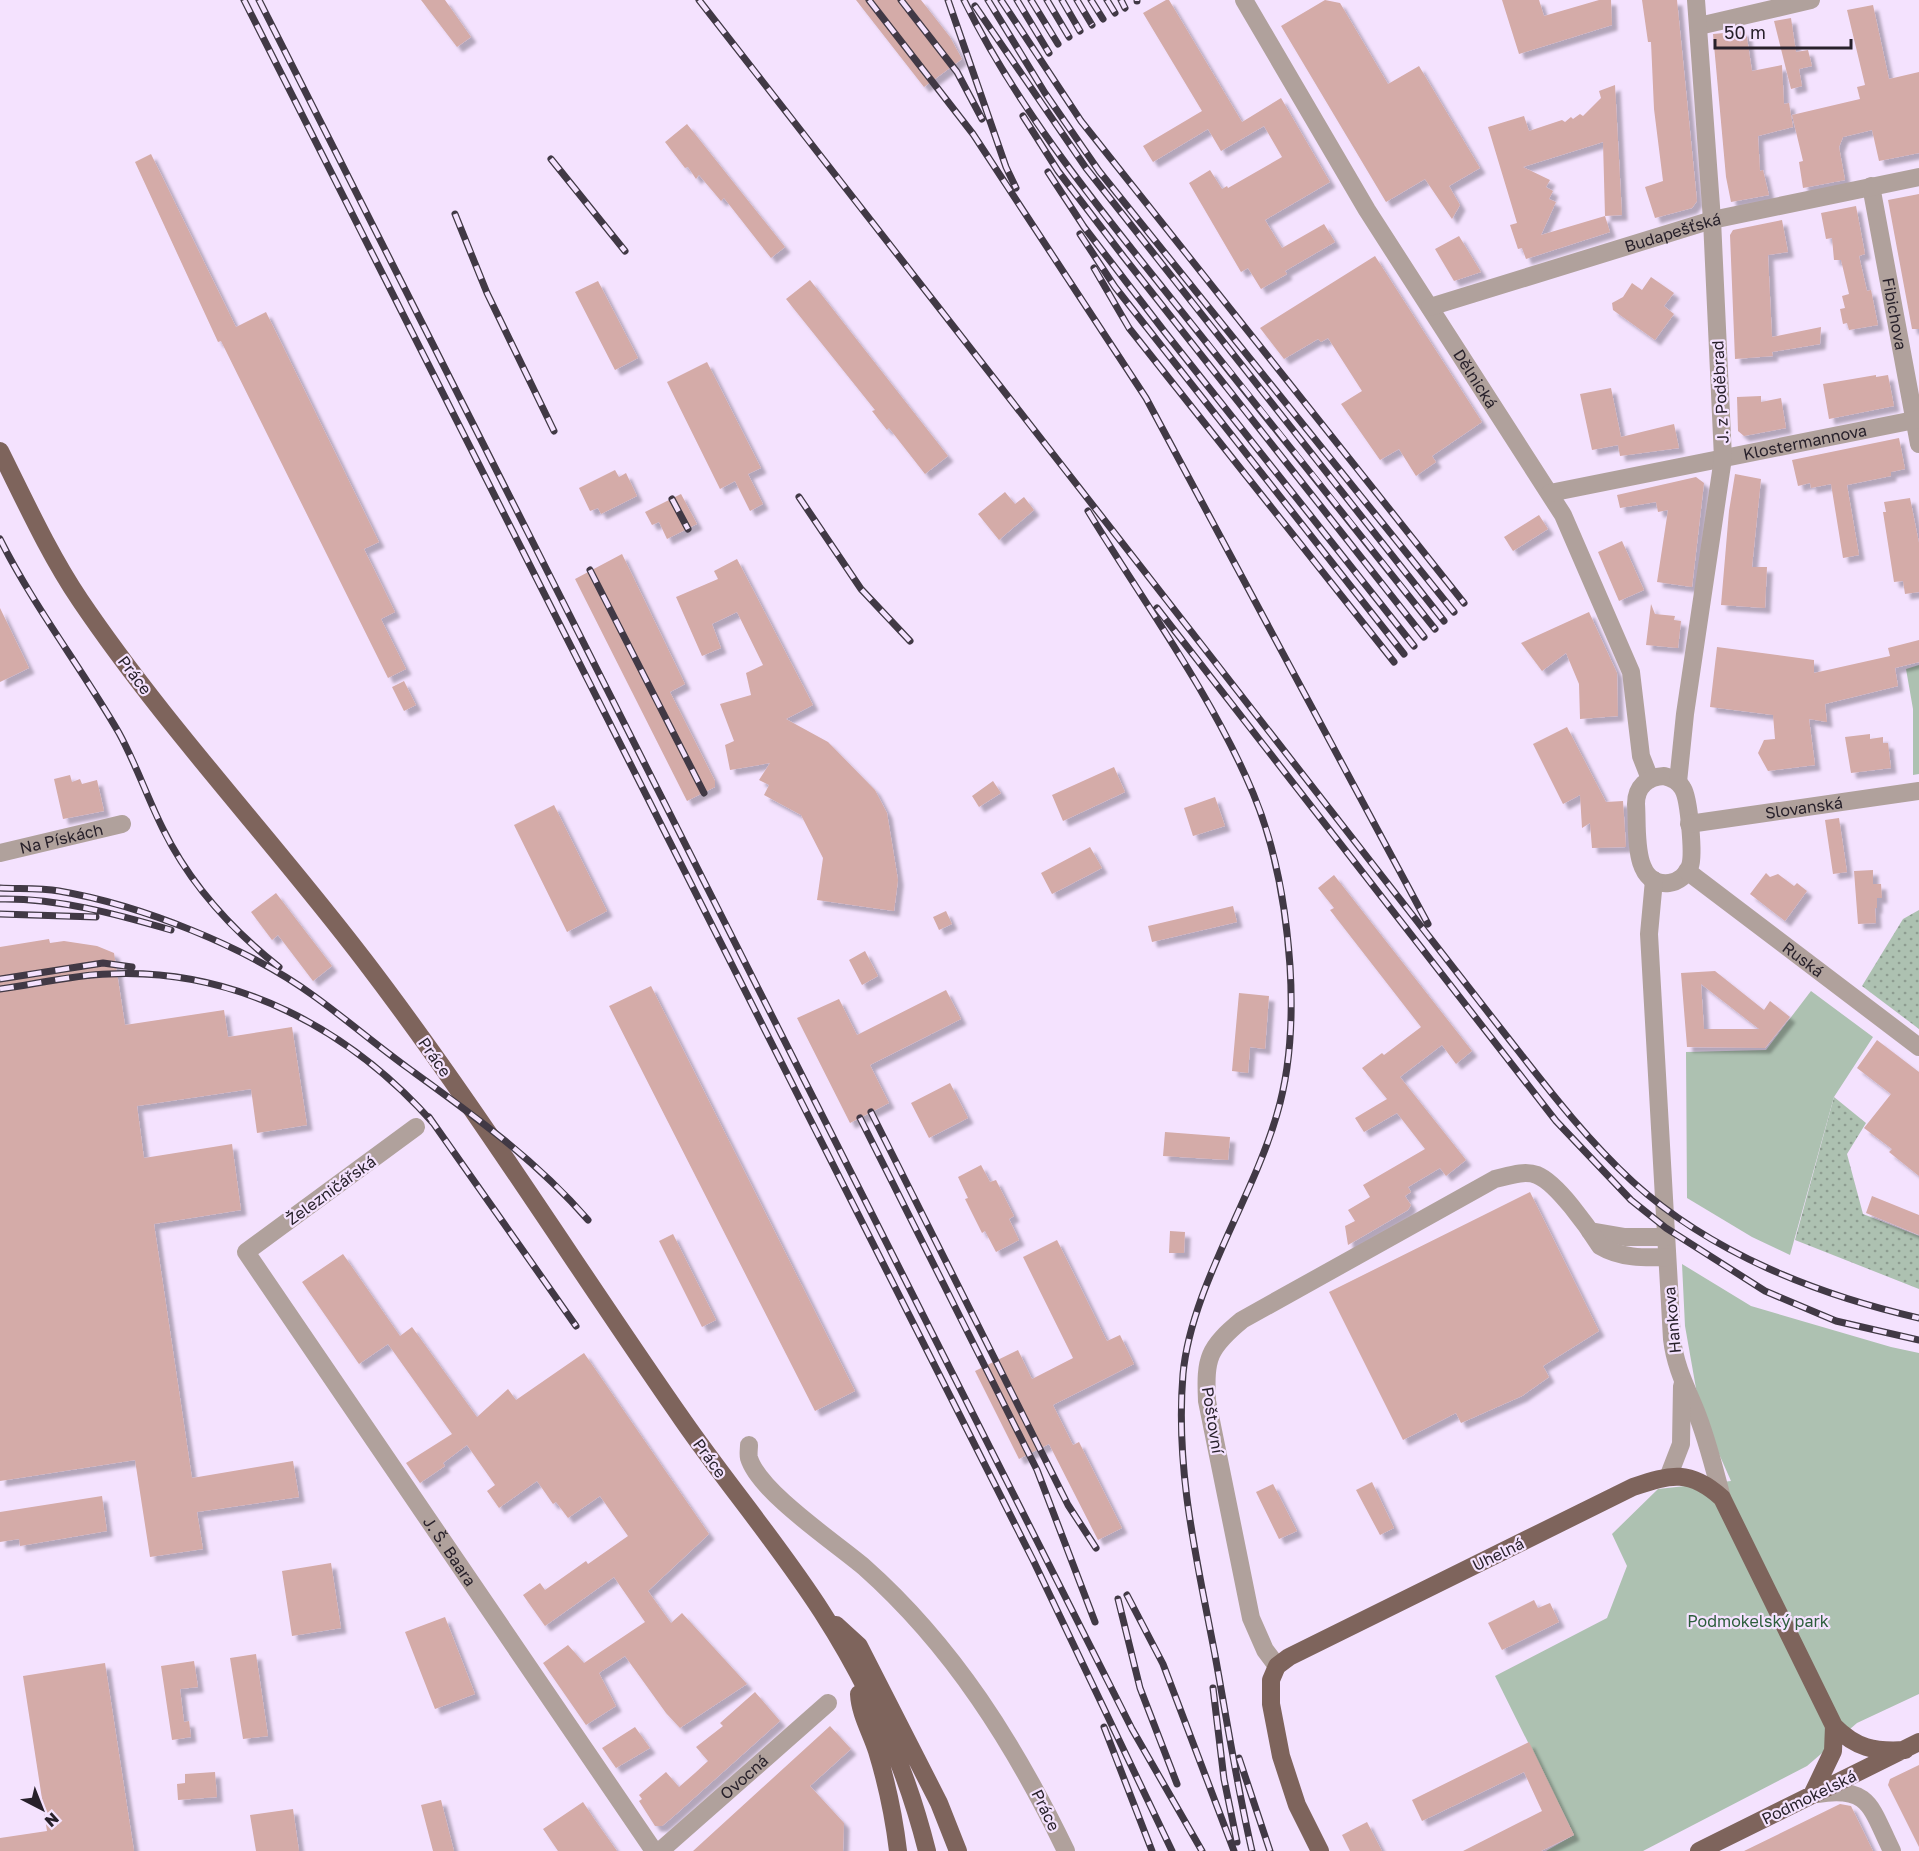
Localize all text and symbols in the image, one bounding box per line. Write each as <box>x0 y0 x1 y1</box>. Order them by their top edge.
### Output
scale bar <box>1715 12 1852 50</box>
text: 50 m <box>1724 21 1766 43</box>
street label: Budapešťská <box>1622 208 1723 256</box>
street label: Fibichova <box>1878 276 1911 352</box>
street label: J. z Poděbrad <box>1707 340 1733 444</box>
street label: Dělnická <box>1449 345 1502 412</box>
street label: Klostermannova <box>1741 420 1868 464</box>
street label: Práce <box>114 652 156 698</box>
street label: Slovanská <box>1764 792 1844 823</box>
street label: Na Pískách <box>18 819 105 858</box>
street label: Ruská <box>1779 937 1828 981</box>
street label: Práce <box>414 1033 456 1081</box>
street label: Železničářská <box>282 1151 380 1229</box>
street label: Hankova <box>1659 1286 1685 1354</box>
street label: Poštovní <box>1198 1385 1228 1456</box>
street label: Práce <box>689 1434 731 1482</box>
street label: J. Š. Baara <box>419 1512 481 1590</box>
street label: Uhelná <box>1469 1533 1527 1575</box>
park label: Podmokelský park <box>1687 1611 1829 1631</box>
street label: Ovocná <box>716 1750 772 1804</box>
street label: Podmokelská <box>1758 1765 1860 1829</box>
north arrow <box>12 1779 72 1839</box>
street label: Práce <box>1027 1786 1065 1834</box>
text: N <box>41 1809 63 1832</box>

